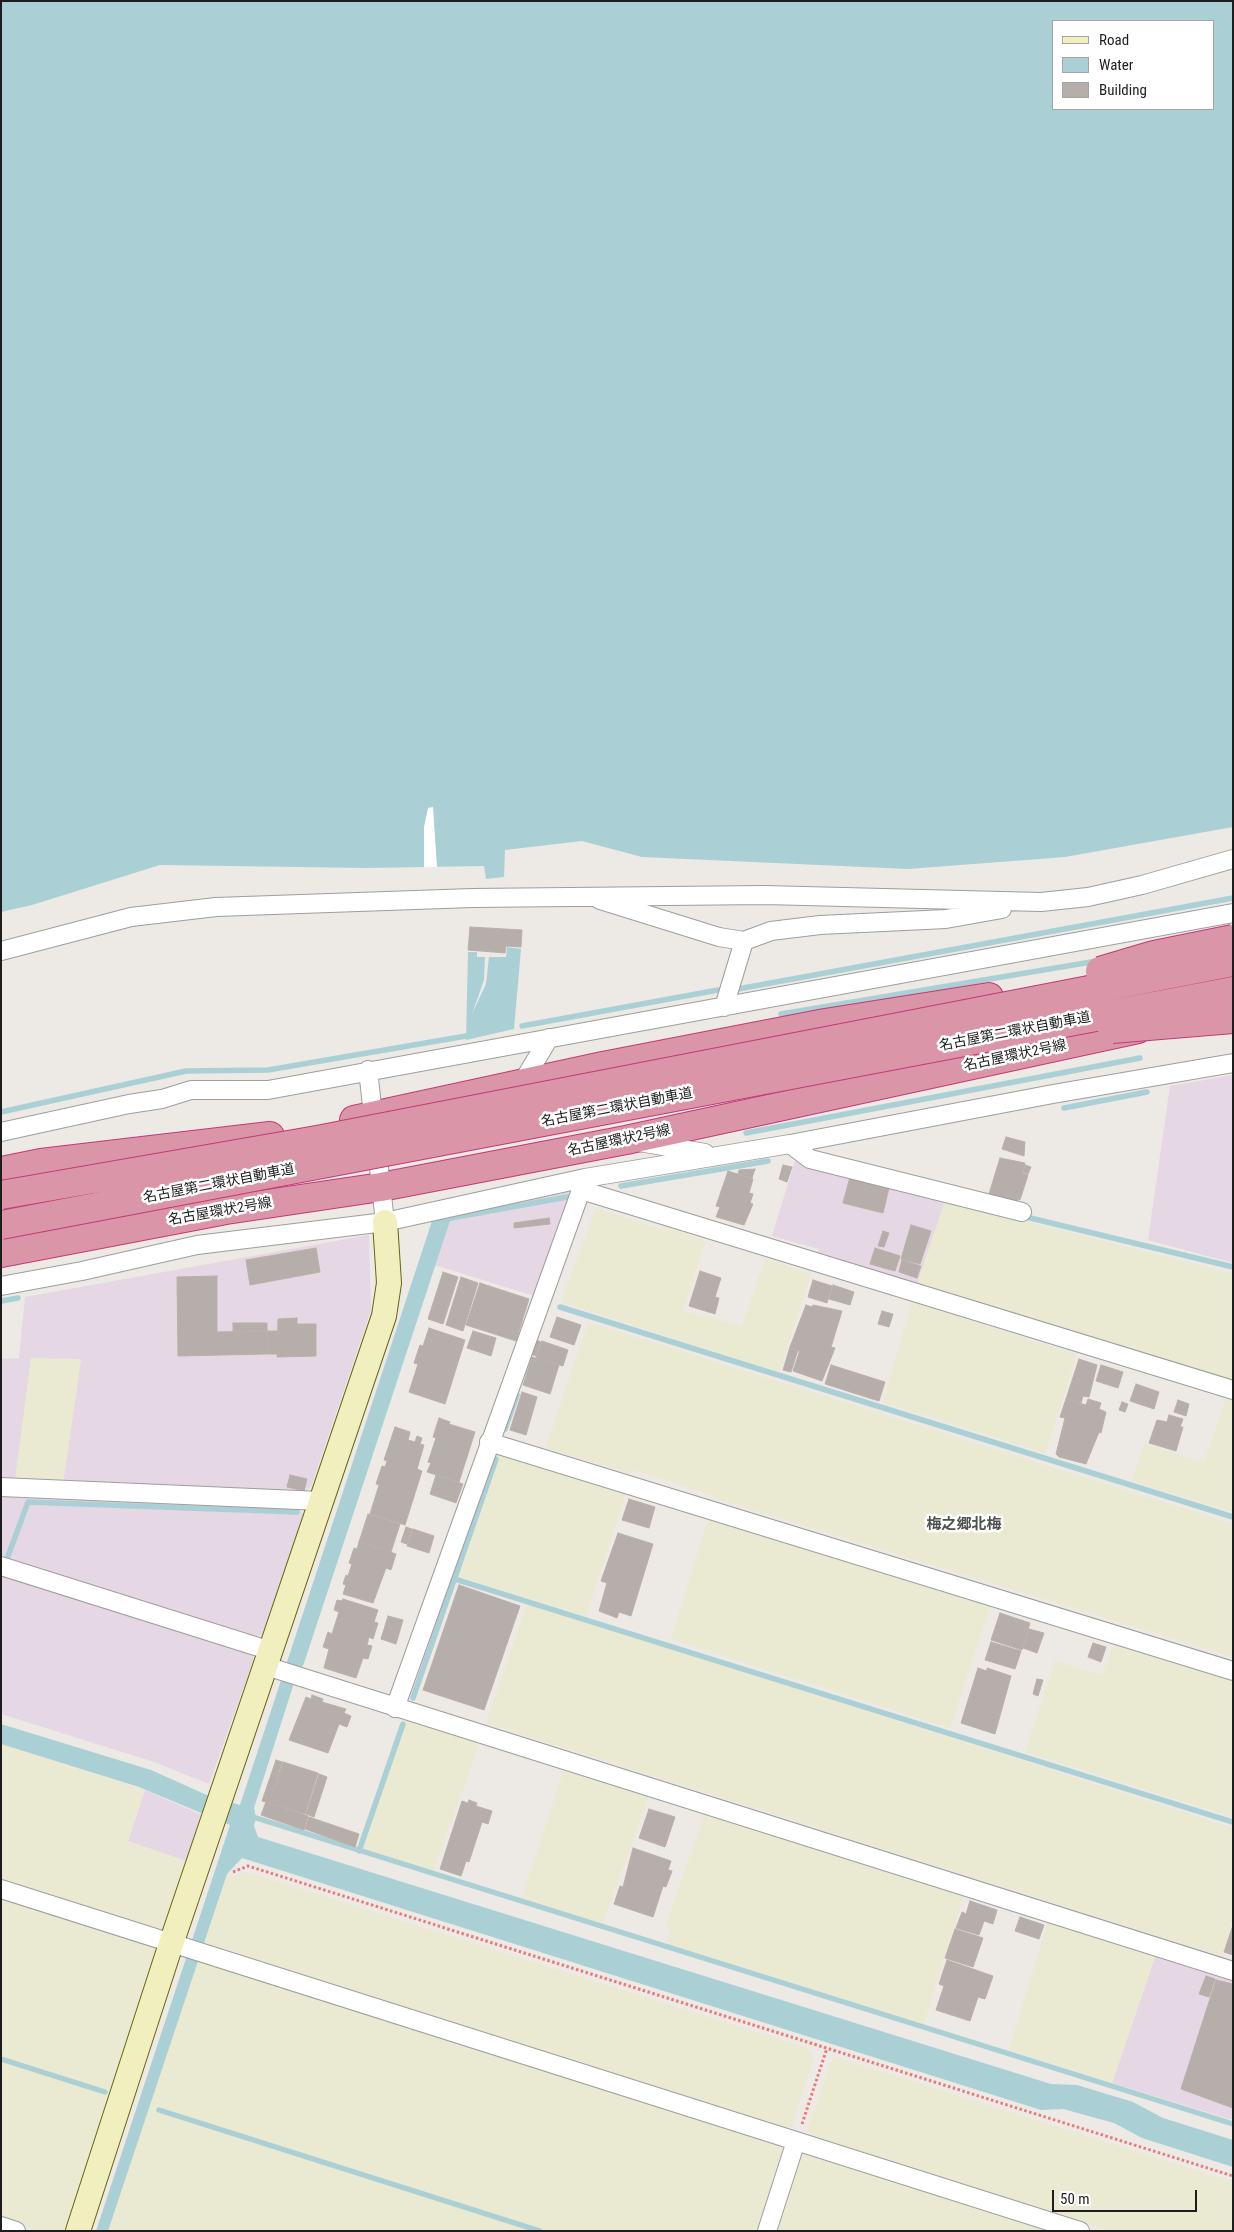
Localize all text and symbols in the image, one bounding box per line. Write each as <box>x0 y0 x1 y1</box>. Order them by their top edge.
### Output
legend <box>1052 20 1214 110</box>
text: Road <box>1099 31 1129 49</box>
text: Water <box>1099 56 1133 74</box>
text: Building <box>1099 81 1147 99</box>
street label: 名古屋第二環状自動車道 <box>938 1009 1092 1055</box>
street label: 名古屋環状2号線 <box>962 1037 1068 1075</box>
street label: 名古屋第二環状自動車道 <box>540 1085 694 1131</box>
street label: 名古屋環状2号線 <box>566 1122 672 1160</box>
street label: 名古屋第二環状自動車道 <box>142 1161 296 1207</box>
street label: 名古屋環状2号線 <box>167 1195 273 1229</box>
district label: 梅之郷北梅 <box>927 1516 1001 1534</box>
scale bar <box>1054 2180 1199 2212</box>
text: 50 m <box>1060 2190 1090 2208</box>

